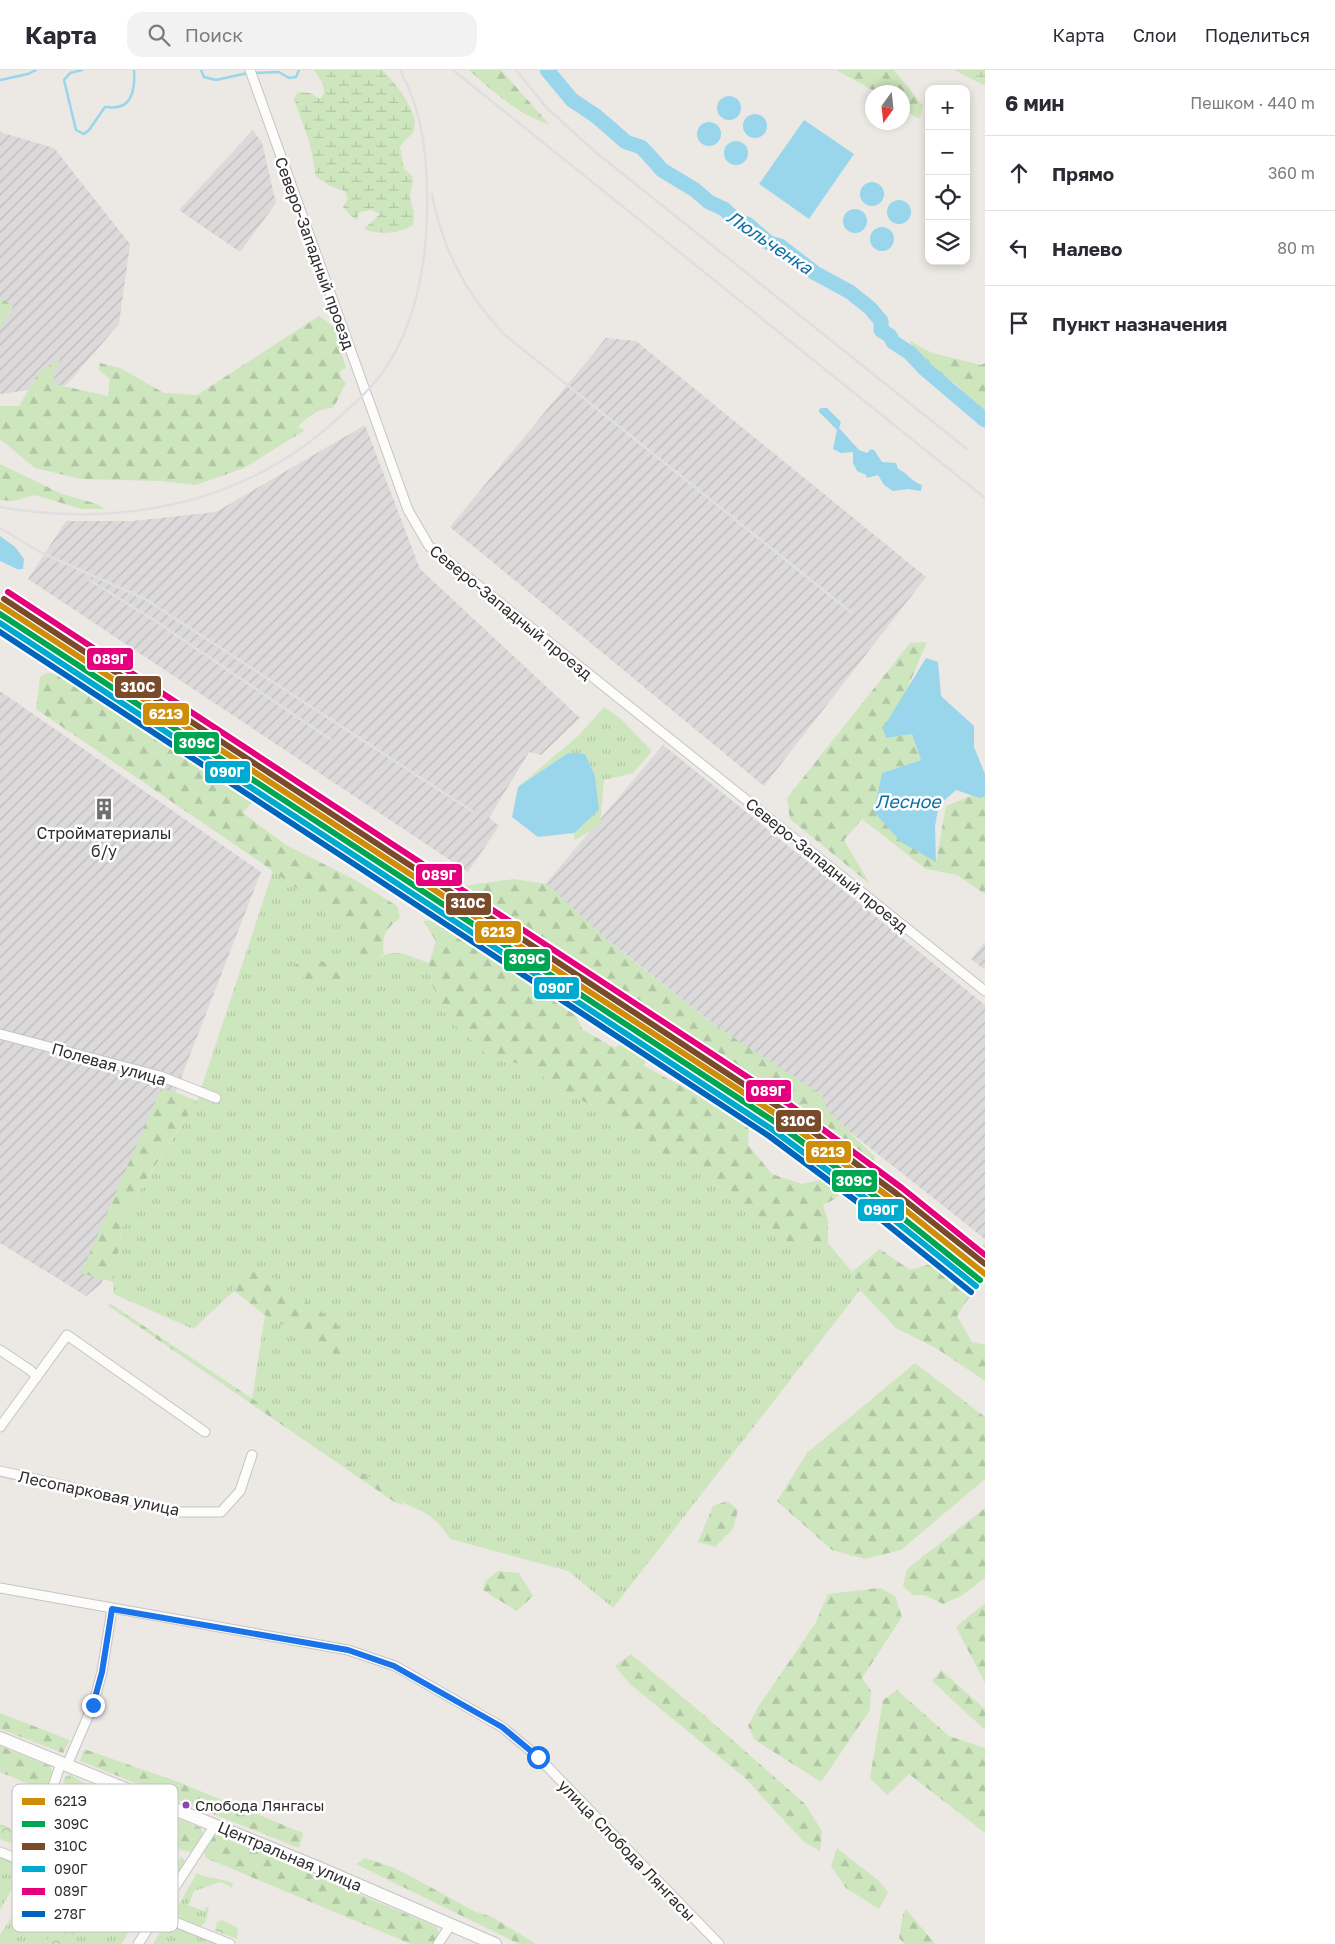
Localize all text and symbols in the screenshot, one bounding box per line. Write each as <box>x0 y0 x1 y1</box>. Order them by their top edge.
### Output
search box <box>127 12 477 57</box>
text: Карта <box>25 20 97 49</box>
icon: search <box>145 21 173 49</box>
text: Поиск <box>185 23 243 46</box>
text: Карта <box>1053 24 1105 46</box>
text: Слои <box>1133 24 1177 46</box>
text: Поделиться <box>1205 24 1310 46</box>
north arrow <box>865 85 910 130</box>
map controls <box>925 85 970 265</box>
button: + <box>925 85 970 130</box>
text: 6 мин <box>1005 90 1064 116</box>
text: Пешком · 440 m <box>1190 93 1315 113</box>
button: − <box>925 130 970 175</box>
street label: Северо-Западный проезд <box>271 154 359 352</box>
icon: ahead <box>1005 159 1033 187</box>
text: Прямо <box>1052 162 1114 185</box>
text: 360 m <box>1268 163 1315 183</box>
button: locate <box>925 175 970 220</box>
water label: Люльченка <box>723 205 818 279</box>
button: layers <box>925 220 970 265</box>
icon: left <box>1005 234 1033 262</box>
text: Налево <box>1052 237 1122 260</box>
text: 80 m <box>1277 238 1315 258</box>
icon: arrive <box>1005 309 1033 337</box>
text: Пункт назначения <box>1052 312 1227 335</box>
street label: Северо-Западный проезд <box>426 540 596 684</box>
line badge: 089Г <box>86 647 134 671</box>
text: 089Г <box>93 650 128 667</box>
line badge: 310С <box>114 675 162 699</box>
text: 310С <box>121 678 155 695</box>
line badge: 621Э <box>142 702 190 726</box>
text: 621Э <box>149 705 183 722</box>
line badge: 309С <box>173 731 220 755</box>
text: 309С <box>179 734 215 751</box>
line badge: 090Г <box>204 760 251 784</box>
text: 090Г <box>210 763 245 780</box>
water label: Лесное <box>875 790 942 812</box>
street label: Северо-Западный проезд <box>742 793 912 937</box>
building icon: Стройматериалы б/у <box>91 796 117 822</box>
place label: Стройматериалы б/у <box>37 823 171 861</box>
line badge: 089Г <box>415 863 463 887</box>
text: 089Г <box>422 866 457 883</box>
line badge: 310С <box>445 892 492 916</box>
text: 310С <box>451 894 485 911</box>
line badge: 621Э <box>474 920 522 944</box>
text: 621Э <box>481 923 515 940</box>
line badge: 309С <box>503 948 551 972</box>
text: 309С <box>509 950 545 967</box>
line badge: 090Г <box>533 976 580 1000</box>
text: 090Г <box>539 979 574 996</box>
street label: Полевая улица <box>49 1038 169 1090</box>
line badge: 089Г <box>745 1079 792 1103</box>
text: 089Г <box>751 1082 786 1099</box>
line badge: 310С <box>775 1109 822 1133</box>
text: 310С <box>781 1112 815 1129</box>
line badge: 621Э <box>805 1140 852 1164</box>
text: 621Э <box>811 1143 845 1160</box>
line badge: 309С <box>831 1169 878 1193</box>
text: 309С <box>836 1172 872 1189</box>
line badge: 090Г <box>857 1198 905 1222</box>
text: 090Г <box>864 1201 899 1218</box>
street label: Лесопарковая улица <box>17 1466 181 1520</box>
route end <box>82 1694 105 1717</box>
route start <box>527 1746 550 1769</box>
street label: улица Слобода Лянгасы <box>554 1775 700 1925</box>
legend <box>12 1784 178 1932</box>
text: 621Э <box>54 1792 87 1809</box>
place label: Слобода Лянгасы <box>195 1796 324 1814</box>
marker: Слобода Лянгасы <box>181 1800 191 1810</box>
text: 309С <box>54 1815 89 1832</box>
street label: Центральная улица <box>215 1817 365 1895</box>
text: 310С <box>54 1837 87 1854</box>
text: 090Г <box>54 1860 88 1877</box>
text: 089Г <box>54 1882 88 1899</box>
text: 278Г <box>54 1905 86 1922</box>

